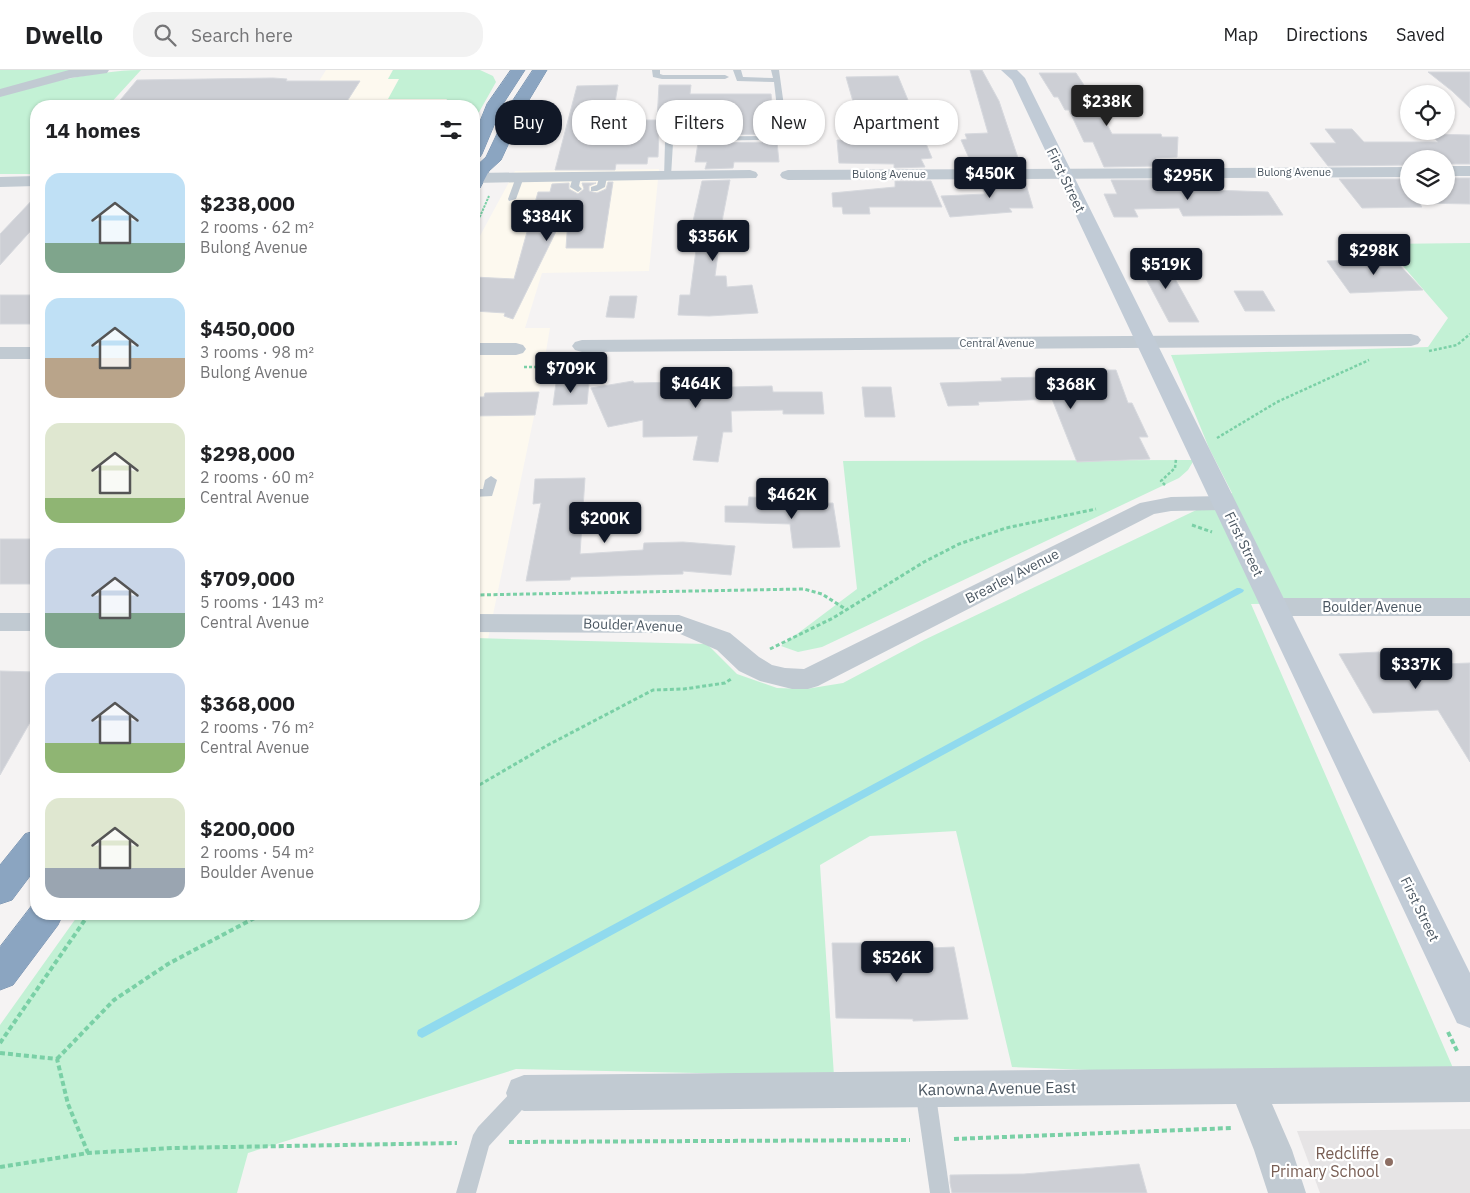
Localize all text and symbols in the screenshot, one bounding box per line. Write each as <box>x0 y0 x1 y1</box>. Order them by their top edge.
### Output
search box <box>133 12 483 57</box>
text: Dwello <box>25 19 103 51</box>
icon: search <box>151 21 179 49</box>
text: Search here <box>191 23 293 47</box>
text: Map <box>1223 23 1258 46</box>
text: Directions <box>1286 23 1368 46</box>
text: Saved <box>1396 23 1445 46</box>
pin: $238K <box>1072 85 1142 127</box>
map controls <box>1400 85 1455 205</box>
button: locate <box>1400 85 1455 140</box>
text: $238K <box>1082 91 1132 111</box>
chip: Buy <box>495 100 562 145</box>
chip: Rent <box>572 100 646 145</box>
chip: Filters <box>656 100 743 145</box>
chip: New <box>753 100 825 145</box>
chip: Apartment <box>835 100 958 145</box>
text: 14 homes <box>45 116 141 144</box>
icon: filters <box>437 116 465 144</box>
street label: First Street <box>1043 145 1089 215</box>
button: layers <box>1400 150 1455 205</box>
pin: $450K <box>955 156 1025 199</box>
pin: $295K <box>1153 158 1223 201</box>
text: $450K <box>965 163 1015 183</box>
text: $295K <box>1163 165 1213 185</box>
street label: Bulong Avenue <box>1257 165 1331 179</box>
street label: Bulong Avenue <box>852 167 926 181</box>
text: $238,000 <box>200 189 295 217</box>
icon: home <box>85 193 145 253</box>
pin: $384K <box>512 200 582 242</box>
text: $384K <box>522 206 572 226</box>
text: 2 rooms · 62 m² <box>200 217 314 237</box>
pin: $356K <box>678 220 748 262</box>
text: $356K <box>688 226 738 246</box>
pin: $298K <box>1339 234 1409 276</box>
text: Bulong Avenue <box>200 237 308 257</box>
text: $298K <box>1349 240 1399 260</box>
pin: $519K <box>1131 248 1201 290</box>
text: $519K <box>1141 254 1191 274</box>
text: $450,000 <box>200 314 295 342</box>
icon: home <box>85 318 145 378</box>
street label: Central Avenue <box>959 336 1035 350</box>
text: 3 rooms · 98 m² <box>200 342 314 362</box>
pin: $709K <box>536 352 606 394</box>
text: $709K <box>546 358 596 378</box>
text: Bulong Avenue <box>200 362 308 382</box>
pin: $464K <box>661 366 731 409</box>
pin: $368K <box>1036 368 1106 410</box>
text: $464K <box>671 373 721 393</box>
text: $368K <box>1046 374 1096 394</box>
text: $298,000 <box>200 439 295 467</box>
icon: home <box>85 443 145 503</box>
text: 2 rooms · 60 m² <box>200 467 314 487</box>
pin: $462K <box>757 478 827 520</box>
text: $462K <box>767 484 817 504</box>
text: Central Avenue <box>200 487 309 507</box>
pin: $200K <box>570 502 640 544</box>
text: $200K <box>580 508 630 528</box>
street label: First Street <box>1221 509 1267 579</box>
street label: Brearley Avenue <box>962 544 1062 607</box>
text: $709,000 <box>200 564 295 592</box>
icon: home <box>85 568 145 628</box>
text: 5 rooms · 143 m² <box>200 592 324 612</box>
street label: Boulder Avenue <box>1322 598 1422 616</box>
text: Central Avenue <box>200 612 309 632</box>
street label: Boulder Avenue <box>583 614 683 636</box>
pin: $337K <box>1381 648 1451 690</box>
text: $337K <box>1391 654 1441 674</box>
text: $368,000 <box>200 689 295 717</box>
icon: home <box>85 693 145 753</box>
text: 2 rooms · 76 m² <box>200 717 314 737</box>
text: Central Avenue <box>200 737 309 757</box>
text: $200,000 <box>200 814 295 842</box>
icon: home <box>85 818 145 878</box>
text: 2 rooms · 54 m² <box>200 842 314 862</box>
text: Boulder Avenue <box>200 862 314 882</box>
street label: First Street <box>1397 874 1443 944</box>
pin: $526K <box>862 940 932 983</box>
text: $526K <box>872 947 922 967</box>
street label: Kanowna Avenue East <box>918 1077 1076 1099</box>
place label: Redcliffe Primary School <box>1271 1143 1379 1181</box>
marker: Redcliffe Primary School <box>1383 1156 1395 1168</box>

